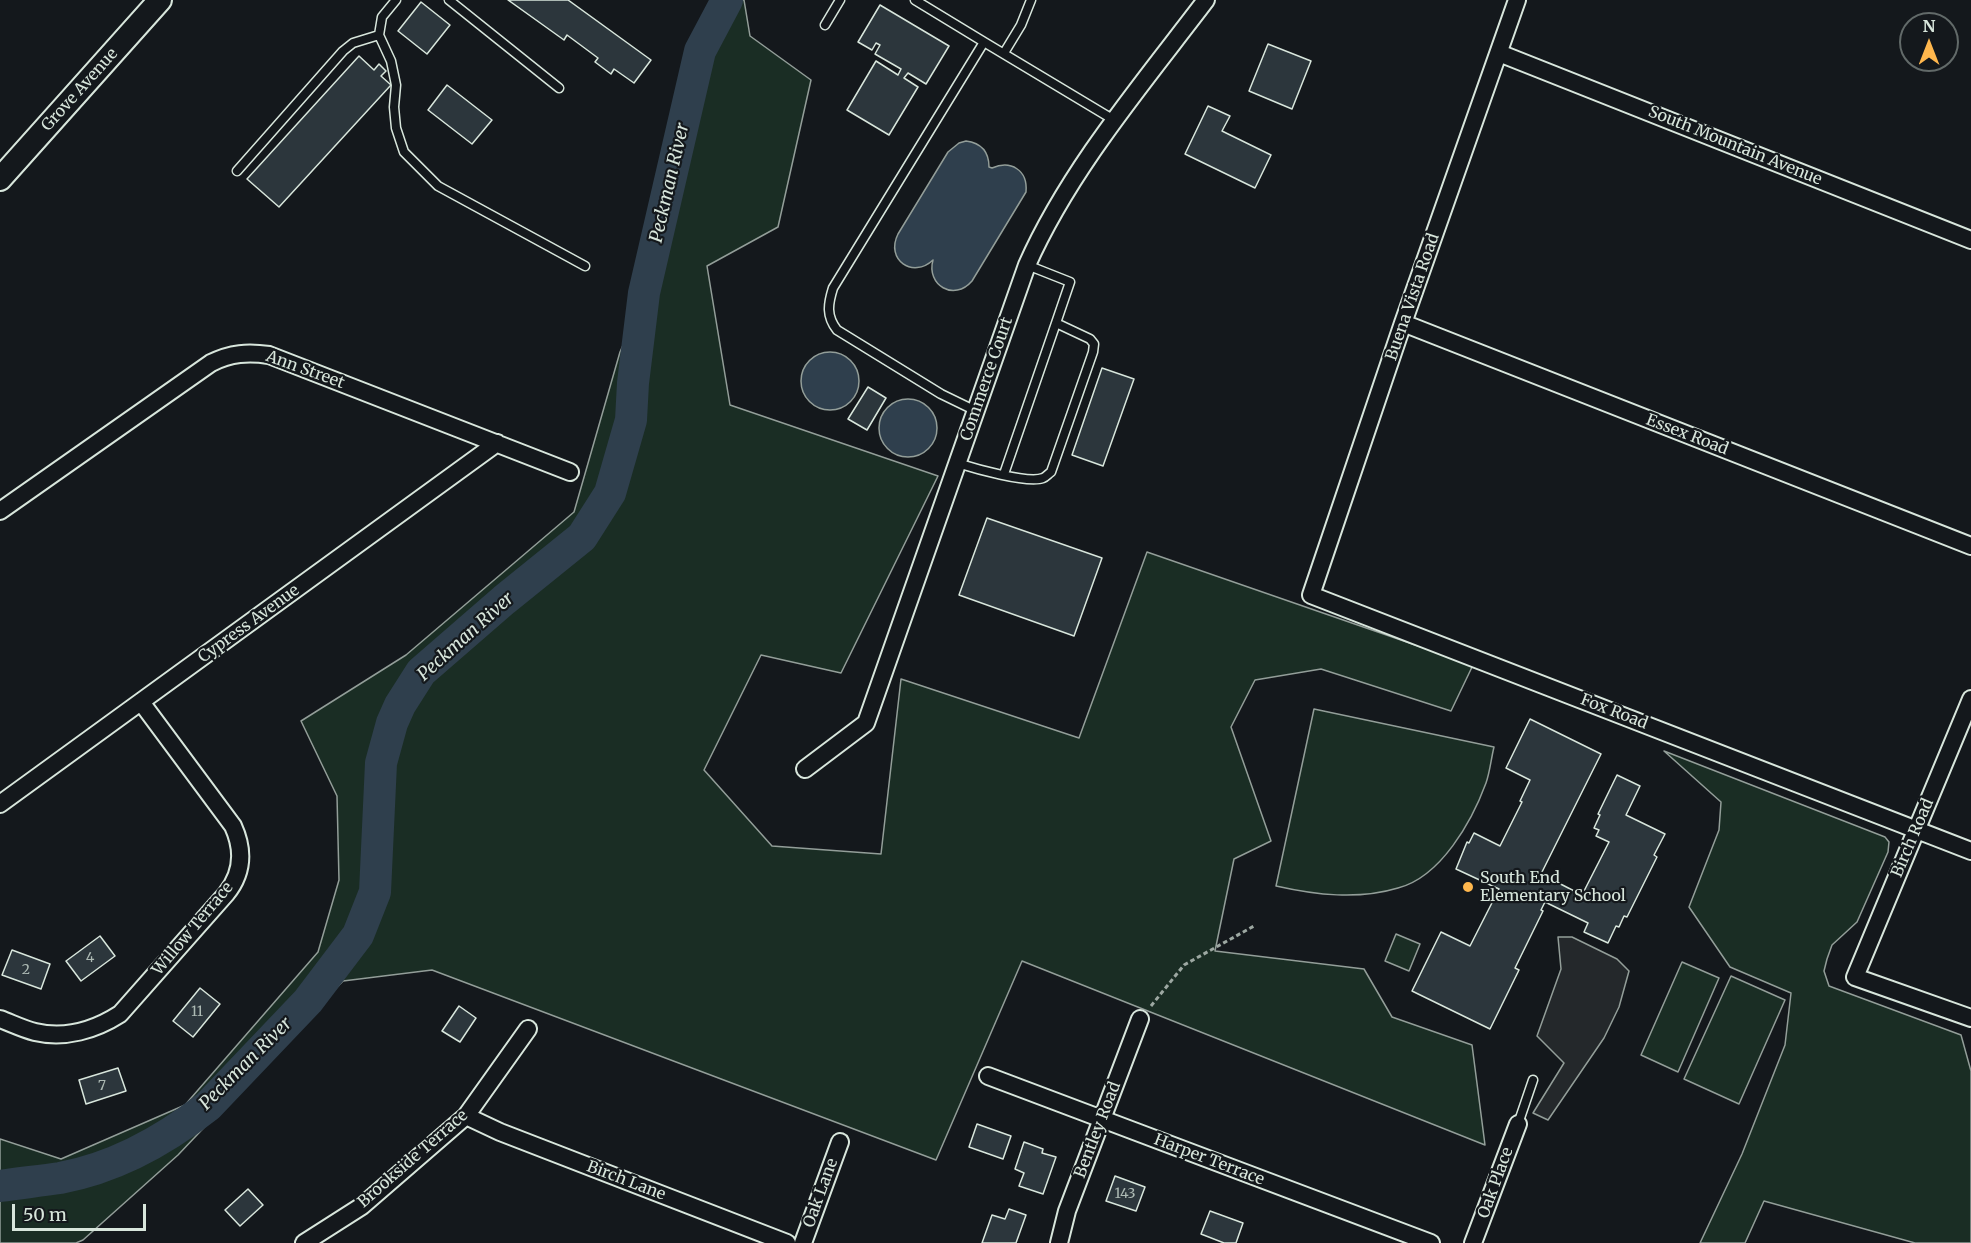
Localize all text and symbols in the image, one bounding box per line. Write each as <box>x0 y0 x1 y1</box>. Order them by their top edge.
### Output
north arrow <box>1899 12 1959 72</box>
text: N <box>1923 16 1935 36</box>
street label: Grove Avenue <box>38 45 122 135</box>
street label: South Mountain Avenue <box>1645 102 1825 190</box>
water label: Peckman River <box>646 121 694 245</box>
street label: Buena Vista Road <box>1382 231 1444 363</box>
street label: Commerce Court <box>957 315 1017 443</box>
street label: Ann Street <box>263 347 347 393</box>
street label: Essex Road <box>1643 411 1731 459</box>
street label: Cypress Avenue <box>195 581 303 667</box>
water label: Peckman River <box>413 588 519 686</box>
street label: Fox Road <box>1578 690 1650 734</box>
street label: Birch Road <box>1888 796 1938 880</box>
place label: South End Elementary School <box>1480 868 1626 906</box>
street label: Willow Terrace <box>148 879 238 979</box>
marker: South End Elementary School <box>1461 880 1475 894</box>
house number: 4 <box>86 950 94 966</box>
house number: 2 <box>22 962 30 978</box>
house number: 11 <box>191 1004 203 1020</box>
water label: Peckman River <box>195 1013 297 1115</box>
house number: 7 <box>98 1078 106 1094</box>
street label: Bentley Road <box>1071 1079 1125 1181</box>
street label: Brookside Terrace <box>354 1106 472 1212</box>
street label: Harper Terrace <box>1151 1130 1267 1190</box>
street label: Oak Place <box>1474 1145 1518 1221</box>
street label: Oak Lane <box>800 1156 842 1230</box>
street label: Birch Lane <box>584 1157 668 1205</box>
house number: 143 <box>1115 1186 1135 1202</box>
scale bar <box>15 1192 148 1230</box>
text: 50 m <box>23 1203 67 1226</box>

